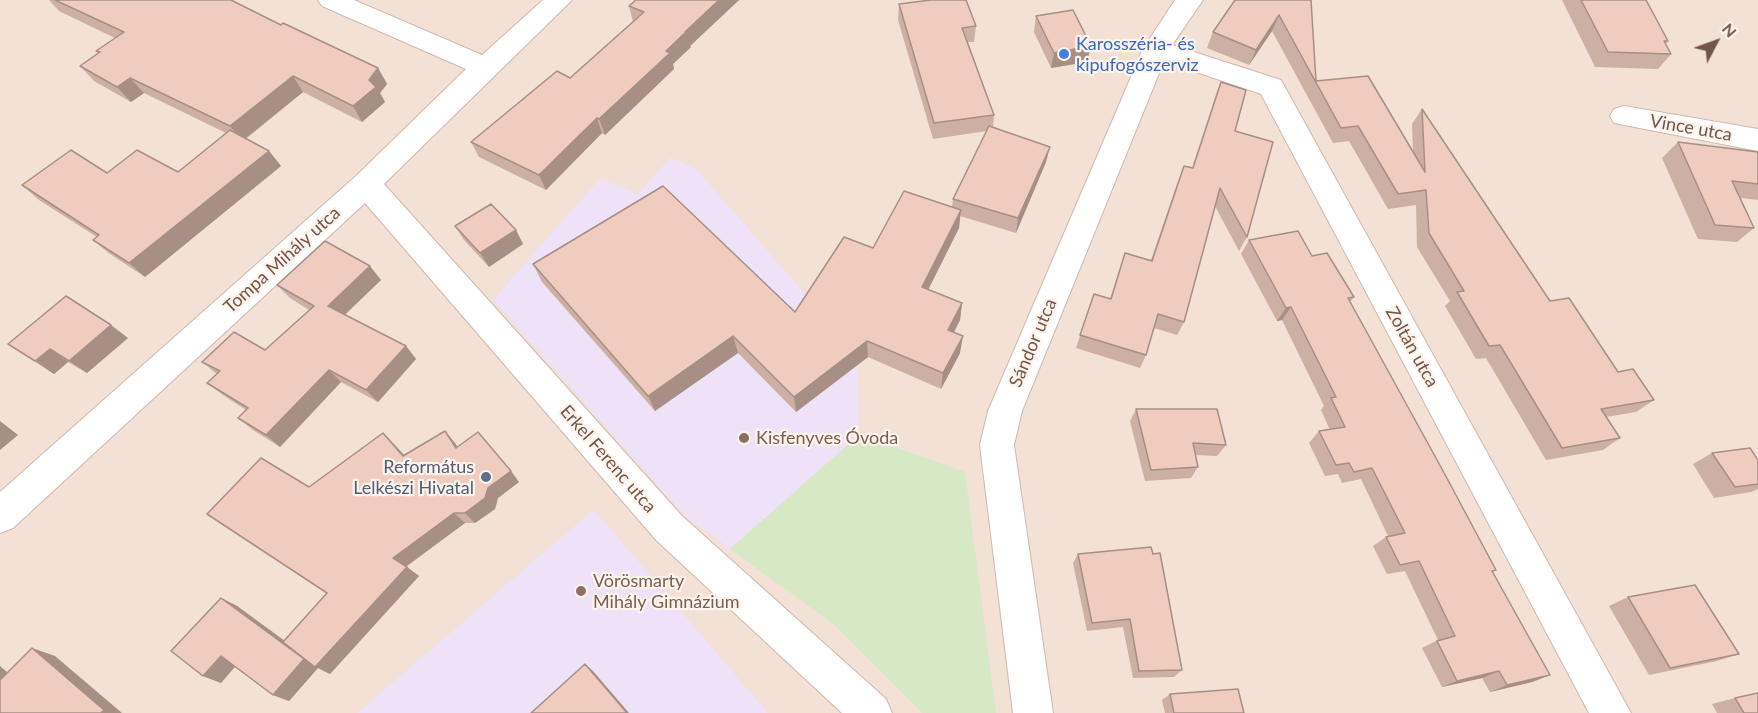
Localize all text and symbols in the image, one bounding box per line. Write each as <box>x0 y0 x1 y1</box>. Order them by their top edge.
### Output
north arrow <box>1686 12 1746 72</box>
text: N <box>1719 19 1741 41</box>
place label: Karosszéria- és kipufogószerviz <box>1076 33 1199 76</box>
marker: Karosszéria- és kipufogószerviz <box>1057 47 1071 61</box>
street label: Vince utca <box>1648 110 1734 146</box>
street label: Tompa Mihály utca <box>219 202 345 318</box>
street label: Sándor utca <box>1005 295 1061 391</box>
street label: Zoltán utca <box>1381 303 1443 391</box>
street label: Erkel Ferenc utca <box>555 401 661 517</box>
place label: Kisfenyves Óvoda <box>756 427 898 449</box>
marker: Kisfenyves Óvoda <box>737 431 751 445</box>
place label: Református Lelkészi Hivatal <box>353 456 474 498</box>
marker: Református Lelkészi Hivatal <box>479 470 493 484</box>
place label: Vörösmarty Mihály Gimnázium <box>593 570 740 612</box>
marker: Vörösmarty Mihály Gimnázium <box>574 584 588 598</box>

